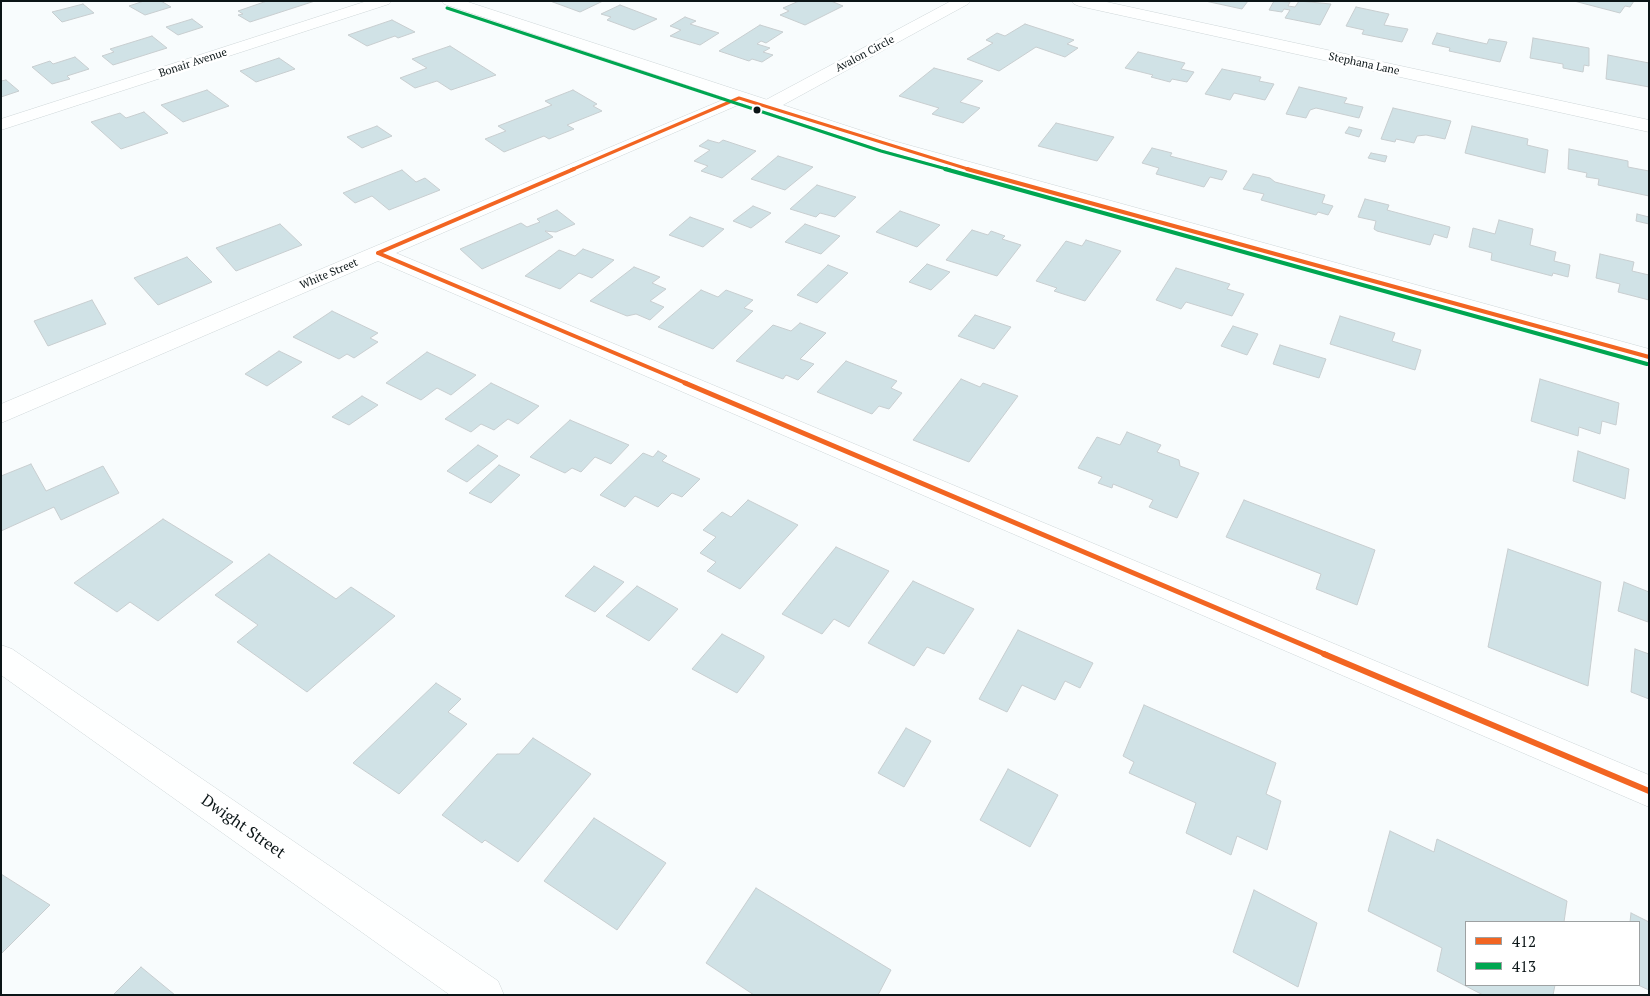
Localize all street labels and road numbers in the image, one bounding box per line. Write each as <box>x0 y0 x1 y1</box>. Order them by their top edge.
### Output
street label: Avalon Circle <box>833 33 897 75</box>
street label: Bonair Avenue <box>157 46 229 80</box>
street label: Stephana Lane <box>1327 50 1401 78</box>
street label: White Street <box>298 256 360 292</box>
street label: Dwight Street <box>197 791 289 863</box>

